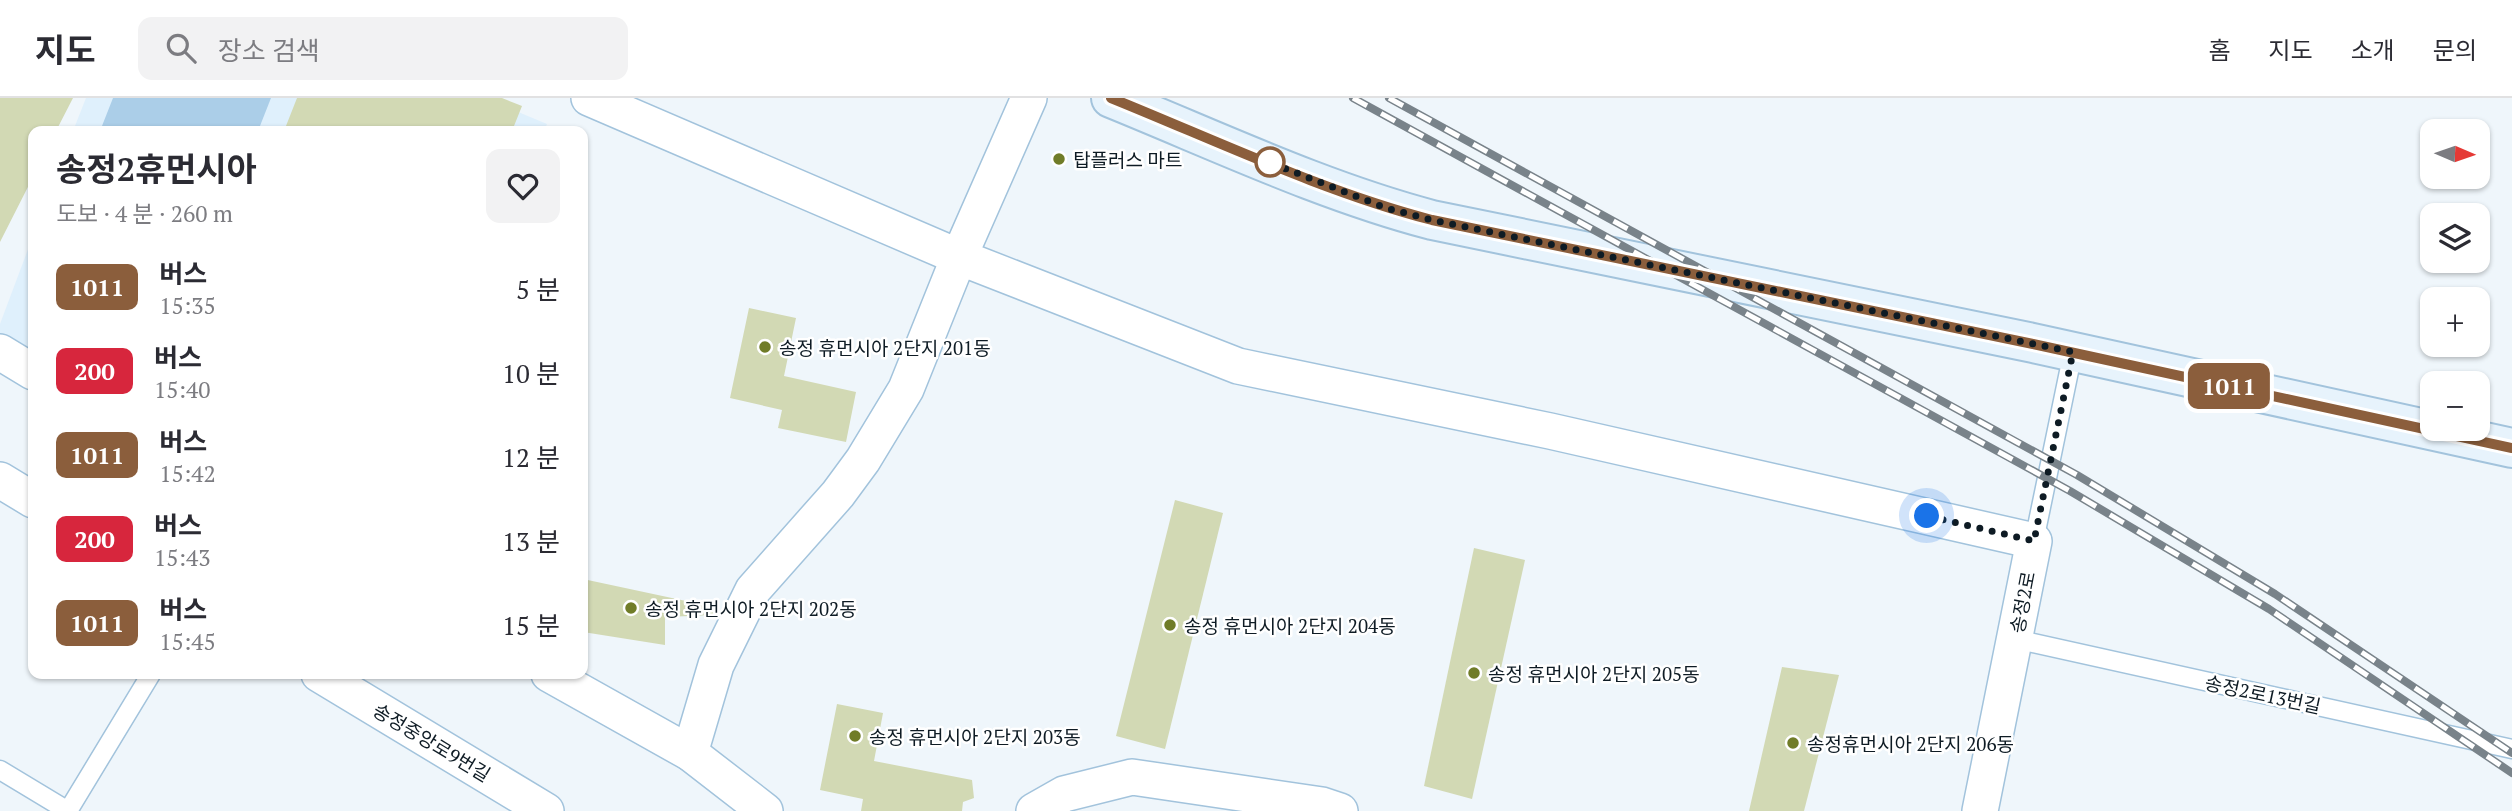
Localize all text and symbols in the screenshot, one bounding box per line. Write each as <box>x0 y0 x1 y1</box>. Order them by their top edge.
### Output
search box <box>138 17 628 80</box>
text: 지도 <box>35 28 96 71</box>
icon: search <box>162 29 200 67</box>
text: 장소 검색 <box>218 33 320 67</box>
text: 홈 <box>2208 34 2230 66</box>
text: 지도 <box>2268 34 2313 66</box>
text: 소개 <box>2351 34 2395 66</box>
text: 문의 <box>2433 34 2477 66</box>
north arrow <box>2420 119 2490 189</box>
map controls <box>2420 119 2490 441</box>
text: 송정2휴먼시아 <box>56 147 257 190</box>
place label: 탑플러스 마트 <box>1073 147 1183 172</box>
unlabelled marker <box>1255 147 1285 177</box>
button: heart <box>486 149 560 223</box>
marker: 탑플러스 마트 <box>1051 151 1067 167</box>
text: 도보 · 4 분 · 260 m <box>56 198 233 229</box>
button: layers <box>2420 203 2490 273</box>
text: 버스 <box>159 256 207 290</box>
text: 1011 <box>70 271 124 303</box>
text: 5 분 <box>516 272 560 306</box>
button: + <box>2420 287 2490 357</box>
text: 15:35 <box>159 290 216 321</box>
place label: 송정 휴먼시아 2단지 201동 <box>779 335 991 360</box>
marker: 송정 휴먼시아 2단지 201동 <box>757 339 773 355</box>
text: 버스 <box>154 340 202 374</box>
text: 200 <box>74 355 115 387</box>
text: 10 분 <box>502 356 560 390</box>
line badge: 1011 <box>2180 363 2278 409</box>
text: 1011 <box>2202 370 2256 402</box>
button: − <box>2420 371 2490 441</box>
text: 15:40 <box>154 374 211 405</box>
text: 버스 <box>159 424 207 458</box>
text: 1011 <box>70 439 124 471</box>
text: 12 분 <box>502 440 560 474</box>
text: 15:42 <box>159 458 216 489</box>
your location <box>1909 498 1944 533</box>
text: 버스 <box>154 508 202 542</box>
text: 200 <box>74 523 115 555</box>
text: 13 분 <box>502 524 560 558</box>
text: 15:43 <box>154 542 211 573</box>
street label: 송정2로 <box>2004 569 2040 635</box>
text: 버스 <box>159 592 207 626</box>
place label: 송정 휴먼시아 2단지 202동 <box>645 596 857 621</box>
marker: 송정 휴먼시아 2단지 202동 <box>623 600 639 616</box>
text: 1011 <box>70 607 124 639</box>
text: 15 분 <box>502 608 560 642</box>
place label: 송정 휴먼시아 2단지 204동 <box>1184 613 1396 638</box>
marker: 송정 휴먼시아 2단지 204동 <box>1162 617 1178 633</box>
text: 15:45 <box>159 626 216 657</box>
place label: 송정 휴먼시아 2단지 205동 <box>1488 661 1700 686</box>
marker: 송정 휴먼시아 2단지 205동 <box>1466 665 1482 681</box>
street label: 송정2로13번길 <box>2203 670 2323 718</box>
street label: 송정중앙로9번길 <box>369 697 495 787</box>
place label: 송정 휴먼시아 2단지 203동 <box>869 724 1081 749</box>
marker: 송정 휴먼시아 2단지 203동 <box>847 728 863 744</box>
place label: 송정휴먼시아 2단지 206동 <box>1807 731 2014 756</box>
marker: 송정휴먼시아 2단지 206동 <box>1785 735 1801 751</box>

